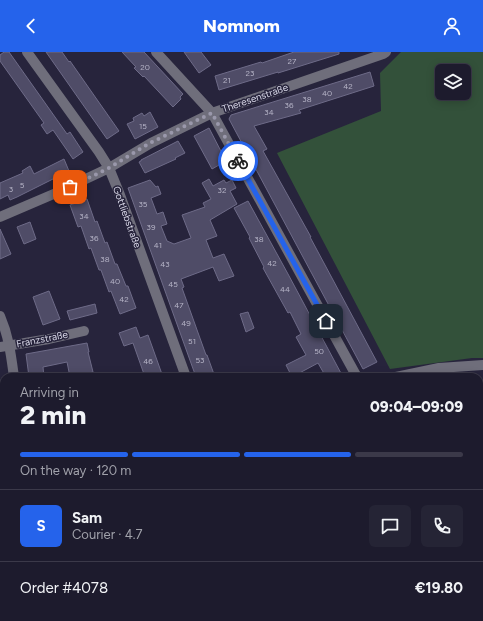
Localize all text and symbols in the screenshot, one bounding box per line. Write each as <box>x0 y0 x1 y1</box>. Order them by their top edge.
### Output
icon: back <box>20 15 42 37</box>
text: Nomnom <box>203 15 280 37</box>
icon: person <box>441 15 463 37</box>
house number: 27 <box>288 56 297 66</box>
house number: 20 <box>140 62 150 72</box>
map controls <box>435 64 471 100</box>
button: layers <box>435 64 471 100</box>
house number: 23 <box>246 68 254 78</box>
house number: 21 <box>223 75 231 85</box>
street label: Theresenstraße <box>220 80 290 115</box>
house number: 42 <box>343 81 353 91</box>
house number: 40 <box>322 88 332 98</box>
house number: 38 <box>302 94 312 104</box>
house number: 36 <box>285 100 294 110</box>
house number: 34 <box>264 107 274 117</box>
house number: 15 <box>139 121 147 131</box>
courier <box>218 141 258 181</box>
icon: bike <box>227 150 249 172</box>
pin <box>53 170 87 204</box>
icon: bag <box>59 176 81 198</box>
house number: 5 <box>20 180 25 190</box>
house number: 3 <box>9 184 13 194</box>
street label: Gottliebstraße <box>110 184 144 250</box>
house number: 32 <box>218 185 226 195</box>
house number: 35 <box>139 199 148 209</box>
house number: 34 <box>79 211 89 221</box>
house number: 39 <box>147 222 156 232</box>
house number: 36 <box>90 233 99 243</box>
house number: 38 <box>254 234 264 244</box>
house number: 41 <box>154 240 162 250</box>
house number: 38 <box>100 254 110 264</box>
house number: 42 <box>267 258 277 268</box>
house number: 43 <box>160 259 170 269</box>
house number: 40 <box>110 276 120 286</box>
house number: 45 <box>168 279 178 289</box>
house number: 44 <box>280 284 290 294</box>
house number: 42 <box>119 294 129 304</box>
house number: 47 <box>174 300 184 310</box>
pin <box>309 304 343 338</box>
icon: home <box>315 310 337 332</box>
house number: 49 <box>181 318 191 328</box>
street label: Franzstraße <box>15 328 69 350</box>
house number: 51 <box>188 336 196 346</box>
house number: 50 <box>314 346 324 356</box>
house number: 53 <box>196 355 204 365</box>
house number: 46 <box>143 356 153 366</box>
text: Arriving in <box>20 385 79 400</box>
text: 09:04–09:09 <box>370 398 463 416</box>
text: 2 min <box>20 399 86 431</box>
text: On the way · 120 m <box>20 463 131 478</box>
button: chat <box>369 505 411 547</box>
button: phone <box>421 505 463 547</box>
text: Sam <box>72 509 102 527</box>
text: S <box>36 517 46 535</box>
text: Courier · 4.7 <box>72 527 143 542</box>
text: Order #4078 <box>20 579 108 597</box>
text: €19.80 <box>415 579 463 597</box>

